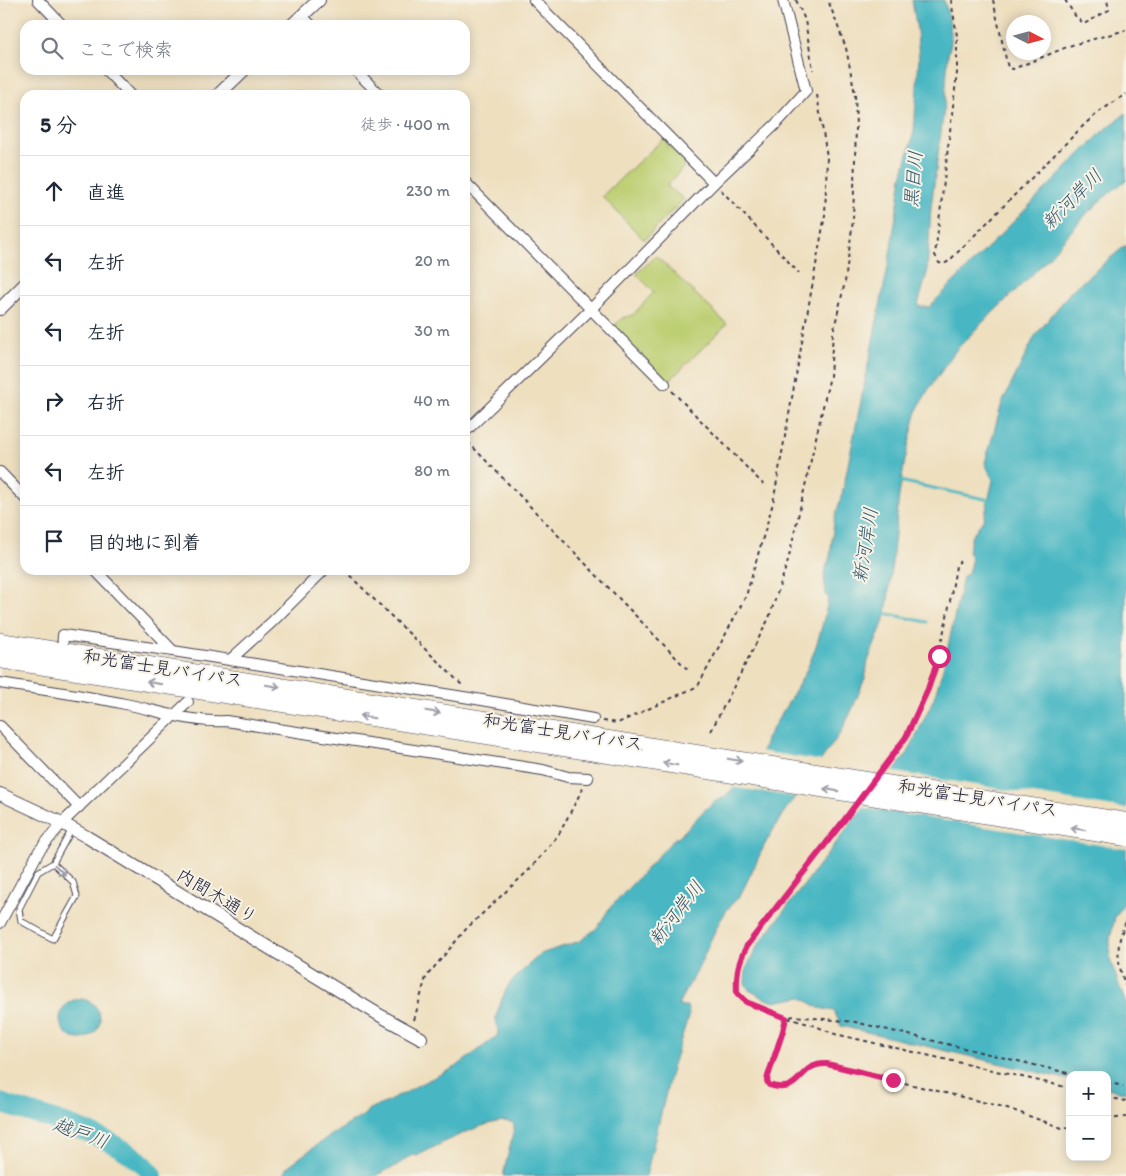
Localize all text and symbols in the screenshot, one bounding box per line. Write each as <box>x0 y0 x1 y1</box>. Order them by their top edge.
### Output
north arrow <box>1006 15 1051 60</box>
search box <box>20 20 470 75</box>
icon: search <box>38 34 66 62</box>
text: ここで検索 <box>78 38 173 61</box>
text: 5 分 <box>40 112 77 137</box>
text: 徒歩 · 400 m <box>361 115 450 134</box>
water label: 黒目川 <box>899 150 927 208</box>
water label: 新河岸川 <box>1037 164 1107 234</box>
icon: ahead <box>40 177 68 205</box>
text: 直進 <box>87 181 125 204</box>
text: 230 m <box>406 181 450 200</box>
icon: left <box>40 247 68 275</box>
text: 左折 <box>87 251 125 274</box>
text: 20 m <box>415 251 450 270</box>
icon: left <box>40 317 68 345</box>
text: 左折 <box>87 321 125 344</box>
text: 30 m <box>414 321 450 340</box>
icon: right <box>40 387 68 415</box>
text: 右折 <box>87 391 125 414</box>
text: 40 m <box>413 391 450 410</box>
icon: left <box>40 457 68 485</box>
text: 左折 <box>87 461 125 484</box>
text: 80 m <box>414 461 450 480</box>
water label: 新河岸川 <box>848 506 882 584</box>
icon: arrive <box>40 527 68 555</box>
text: 目的地に到着 <box>87 531 201 554</box>
street label: 和光富士見バイパス <box>81 644 245 692</box>
route start <box>928 645 951 668</box>
one-way arrow <box>147 678 163 688</box>
one-way arrow <box>264 681 280 691</box>
one-way arrow <box>425 707 441 717</box>
street label: 和光富士見バイパス <box>481 708 645 756</box>
one-way arrow <box>359 711 375 721</box>
one-way arrow <box>726 755 742 765</box>
one-way arrow <box>663 759 679 769</box>
street label: 和光富士見バイパス <box>896 774 1060 822</box>
one-way arrow <box>823 784 839 794</box>
one-way arrow <box>1070 824 1086 834</box>
street label: 内間木通り <box>173 863 261 929</box>
one-way arrow <box>54 864 67 876</box>
water label: 新河岸川 <box>644 876 708 950</box>
route end <box>882 1069 905 1092</box>
map controls <box>1066 1071 1111 1161</box>
button: + <box>1066 1071 1111 1116</box>
water label: 越戸川 <box>49 1112 112 1154</box>
button: − <box>1066 1116 1111 1161</box>

